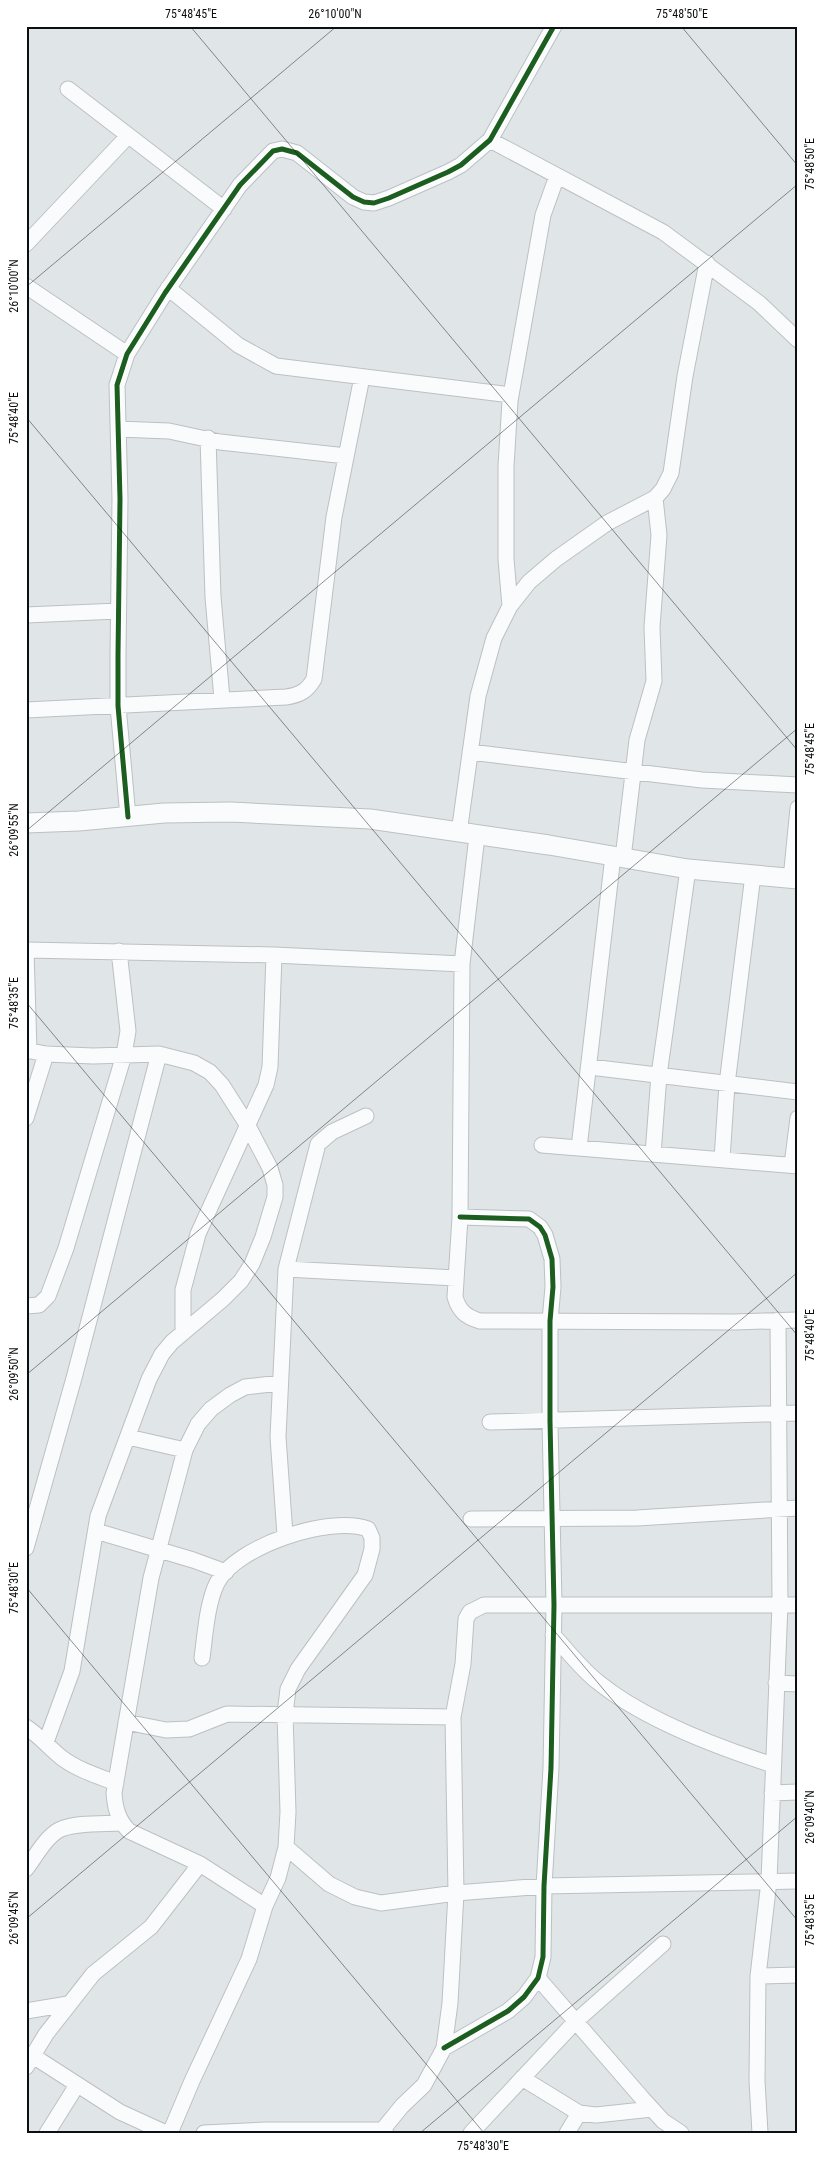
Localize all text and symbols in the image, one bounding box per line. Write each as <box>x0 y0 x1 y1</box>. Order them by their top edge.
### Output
text: 75°48'45"E <box>165 7 217 21</box>
text: 26°10'00"N <box>308 7 362 21</box>
text: 75°48'50"E <box>656 7 708 21</box>
text: 75°48'50"E <box>803 138 817 190</box>
text: 26°10'00"N <box>7 259 21 313</box>
text: 75°48'40"E <box>7 392 21 444</box>
text: 75°48'45"E <box>803 723 817 775</box>
text: 26°09'55"N <box>7 803 21 857</box>
text: 75°48'35"E <box>7 977 21 1029</box>
text: 75°48'40"E <box>803 1309 817 1361</box>
text: 26°09'50"N <box>7 1347 21 1401</box>
text: 75°48'30"E <box>7 1562 21 1614</box>
text: 26°09'40"N <box>803 1790 817 1844</box>
text: 26°09'45"N <box>7 1891 21 1945</box>
text: 75°48'35"E <box>803 1894 817 1946</box>
text: 75°48'30"E <box>457 2139 509 2153</box>

